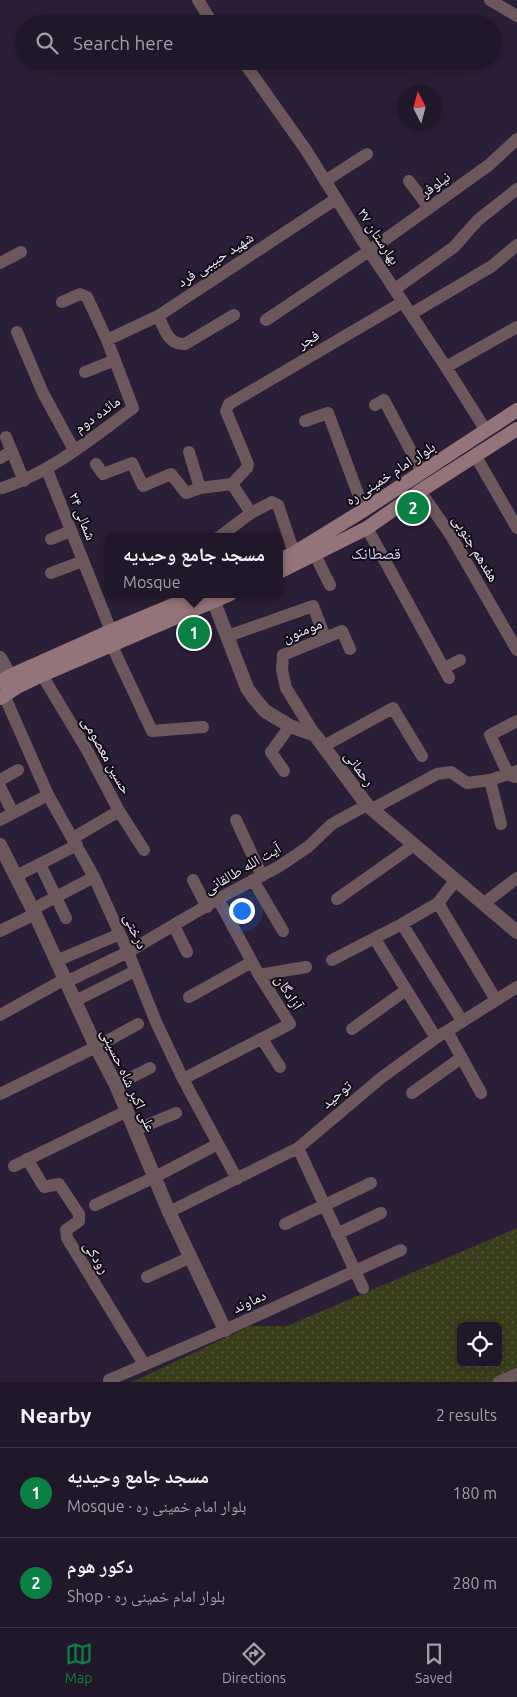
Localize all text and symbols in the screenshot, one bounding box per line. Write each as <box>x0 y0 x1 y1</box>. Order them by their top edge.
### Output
search box <box>15 15 502 70</box>
icon: search <box>33 29 61 57</box>
text: Search here <box>73 32 173 54</box>
north arrow <box>397 85 442 130</box>
street label: نیلوفر <box>416 168 454 202</box>
street label: بهارستان ۲۷ <box>353 204 404 269</box>
street label: شهید حبیبی فرد <box>174 228 258 292</box>
street label: فجر <box>293 326 322 353</box>
street label: مائده دوم <box>71 392 124 438</box>
street label: بلوار امام خمینی ره <box>342 438 439 510</box>
pin: 2 <box>397 489 429 527</box>
street label: ۲۴ شمالی <box>64 490 100 543</box>
street label: هفدهم جنوبی <box>448 512 503 586</box>
popup <box>105 533 283 598</box>
text: مسجد جامع وحیدیه <box>123 543 265 565</box>
district label: قصطانک <box>351 544 401 562</box>
text: Mosque <box>123 573 181 591</box>
pin: 1 <box>178 614 210 652</box>
street label: مومنون <box>280 614 325 647</box>
street label: حسین معصومی <box>77 713 135 798</box>
street label: رحمانی <box>340 747 379 790</box>
street label: آیت الله طالقانی <box>201 839 285 899</box>
your location <box>229 898 255 924</box>
street label: درختی <box>119 911 151 952</box>
street label: آزادگان <box>270 971 307 1015</box>
street label: علی اکبر شاه حسینی <box>96 1026 160 1135</box>
street label: توحید <box>317 1076 356 1112</box>
street label: رودکی <box>79 1237 114 1278</box>
street label: دماوند <box>229 1286 269 1317</box>
map controls <box>457 1322 502 1367</box>
button: locate <box>457 1322 502 1367</box>
text: Nearby <box>20 1403 91 1427</box>
text: 2 results <box>436 1406 497 1424</box>
text: مسجد جامع وحیدیه <box>67 1465 209 1487</box>
text: 1 <box>31 1484 41 1502</box>
text: 180 m <box>452 1484 497 1502</box>
text: Mosque · بلوار امام خمینی ره <box>67 1497 247 1515</box>
text: دکور هوم <box>67 1555 133 1577</box>
text: 2 <box>31 1574 41 1592</box>
text: 280 m <box>452 1574 497 1592</box>
text: Shop · بلوار امام خمینی ره <box>67 1587 225 1605</box>
tab: Map <box>65 1640 93 1686</box>
tab: Directions <box>222 1640 286 1686</box>
tab: Saved <box>415 1640 452 1686</box>

